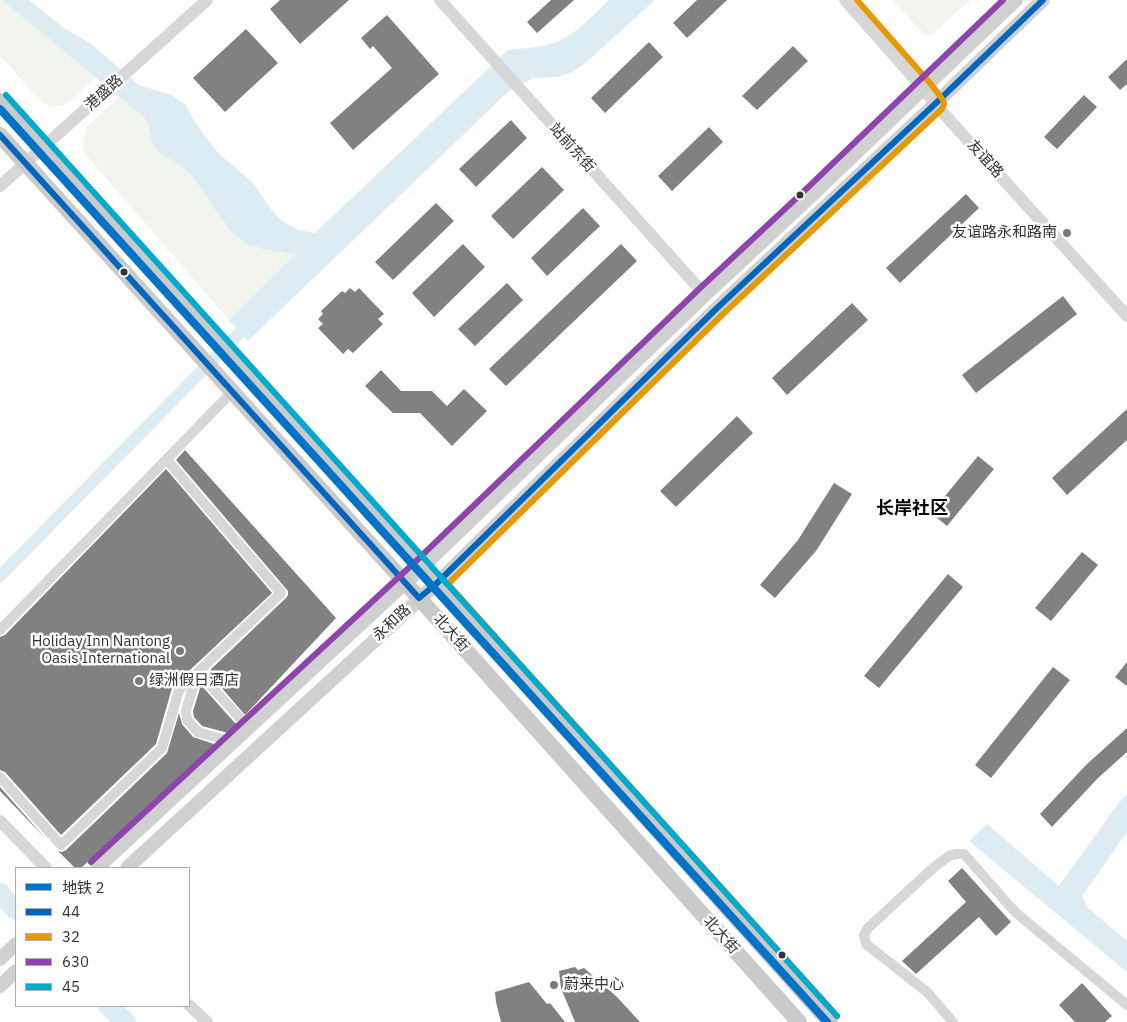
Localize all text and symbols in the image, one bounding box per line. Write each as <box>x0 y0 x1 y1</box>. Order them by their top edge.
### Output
street label: 港盛路 <box>81 71 127 115</box>
street label: 站前东街 <box>545 120 599 176</box>
street label: 友谊路 <box>963 136 1007 182</box>
unlabelled marker <box>795 190 805 200</box>
place label: 友谊路永和路南 <box>952 224 1057 242</box>
marker: 友谊路永和路南 <box>1061 227 1073 239</box>
unlabelled marker <box>119 267 129 277</box>
district label: 长岸社区 <box>876 498 948 520</box>
street label: 永和路 <box>369 601 415 645</box>
street label: 北大街 <box>429 610 473 656</box>
place label: Holiday Inn Nantong Oasis International <box>32 633 170 668</box>
marker: Holiday Inn Nantong Oasis International <box>174 645 186 657</box>
place label: 绿洲假日酒店 <box>149 672 239 690</box>
marker: 绿洲假日酒店 <box>133 675 145 687</box>
legend <box>15 867 190 1007</box>
text: 地铁 2 <box>62 878 105 897</box>
text: 44 <box>62 902 80 921</box>
street label: 北大街 <box>699 912 743 958</box>
text: 32 <box>62 927 80 946</box>
unlabelled marker <box>777 950 787 960</box>
text: 630 <box>62 952 89 971</box>
place label: 蔚来中心 <box>564 976 624 994</box>
text: 45 <box>62 977 80 996</box>
marker: 蔚来中心 <box>548 979 560 991</box>

